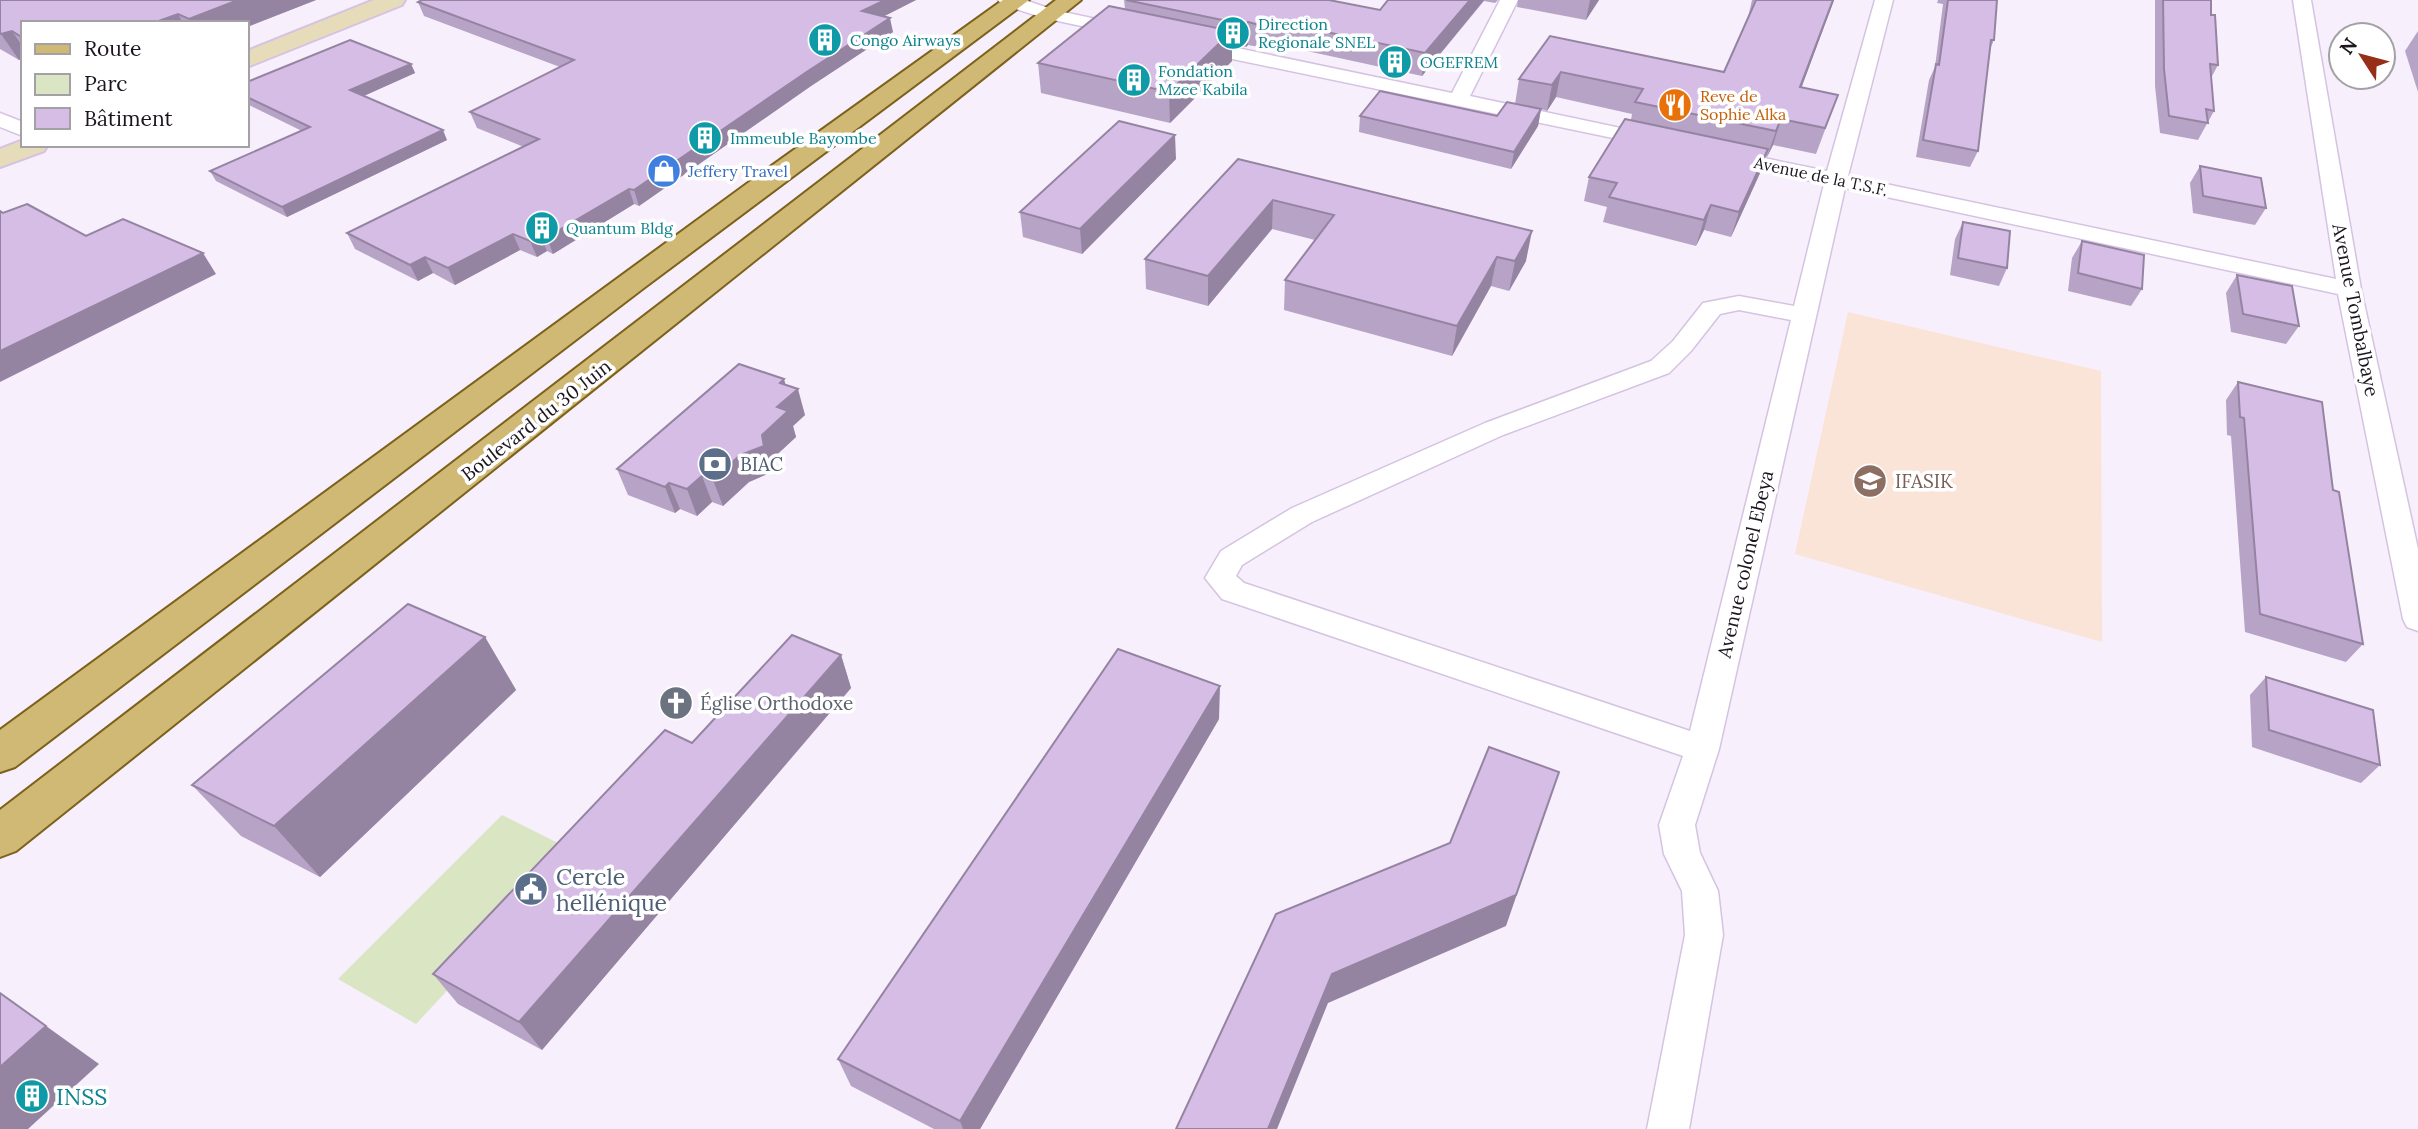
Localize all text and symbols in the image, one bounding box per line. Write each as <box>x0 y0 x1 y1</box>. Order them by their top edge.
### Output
building icon: Direction Regionale SNEL <box>1214 14 1252 52</box>
place label: Direction Regionale SNEL <box>1258 14 1375 52</box>
legend <box>21 21 248 147</box>
building icon: Congo Airways <box>806 21 844 59</box>
north arrow <box>2327 21 2397 91</box>
place label: Congo Airways <box>850 30 961 50</box>
text: N <box>2334 33 2362 59</box>
text: Route <box>84 35 141 62</box>
building icon: OGEFREM <box>1376 43 1414 81</box>
place label: OGEFREM <box>1420 52 1499 72</box>
building icon: Fondation Mzee Kabila <box>1115 61 1153 99</box>
place label: Fondation Mzee Kabila <box>1158 61 1248 99</box>
text: Parc <box>84 70 128 97</box>
restaurant icon: Reve de Sophie Alka <box>1656 86 1694 124</box>
place label: Reve de Sophie Alka <box>1700 86 1786 124</box>
text: Bâtiment <box>84 105 173 132</box>
building icon: Immeuble Bayombe <box>686 119 724 157</box>
place label: Immeuble Bayombe <box>730 128 877 148</box>
shop icon: Jeffery Travel <box>645 152 683 190</box>
street label: Avenue de la T.S.F. <box>1751 152 1890 200</box>
place label: Jeffery Travel <box>687 161 788 181</box>
building icon: Quantum Bldg <box>523 209 561 247</box>
place label: Quantum Bldg <box>566 218 674 238</box>
street label: Avenue Tombalbaye <box>2327 221 2385 399</box>
street label: Boulevard du 30 Juin <box>456 354 616 486</box>
bank icon: BIAC <box>696 445 734 483</box>
place label: BIAC <box>740 452 783 476</box>
school or university icon: IFASIK <box>1851 462 1889 500</box>
street label: Avenue colonel Ebeya <box>1712 468 1778 661</box>
place label: IFASIK <box>1895 469 1953 493</box>
church icon: Église Orthodoxe <box>657 684 695 722</box>
place label: Église Orthodoxe <box>700 691 853 715</box>
place label: Cercle hellénique <box>556 862 667 917</box>
public building icon: Cercle hellénique <box>512 870 550 908</box>
building icon: INSS <box>13 1077 51 1115</box>
place label: INSS <box>56 1082 107 1111</box>

